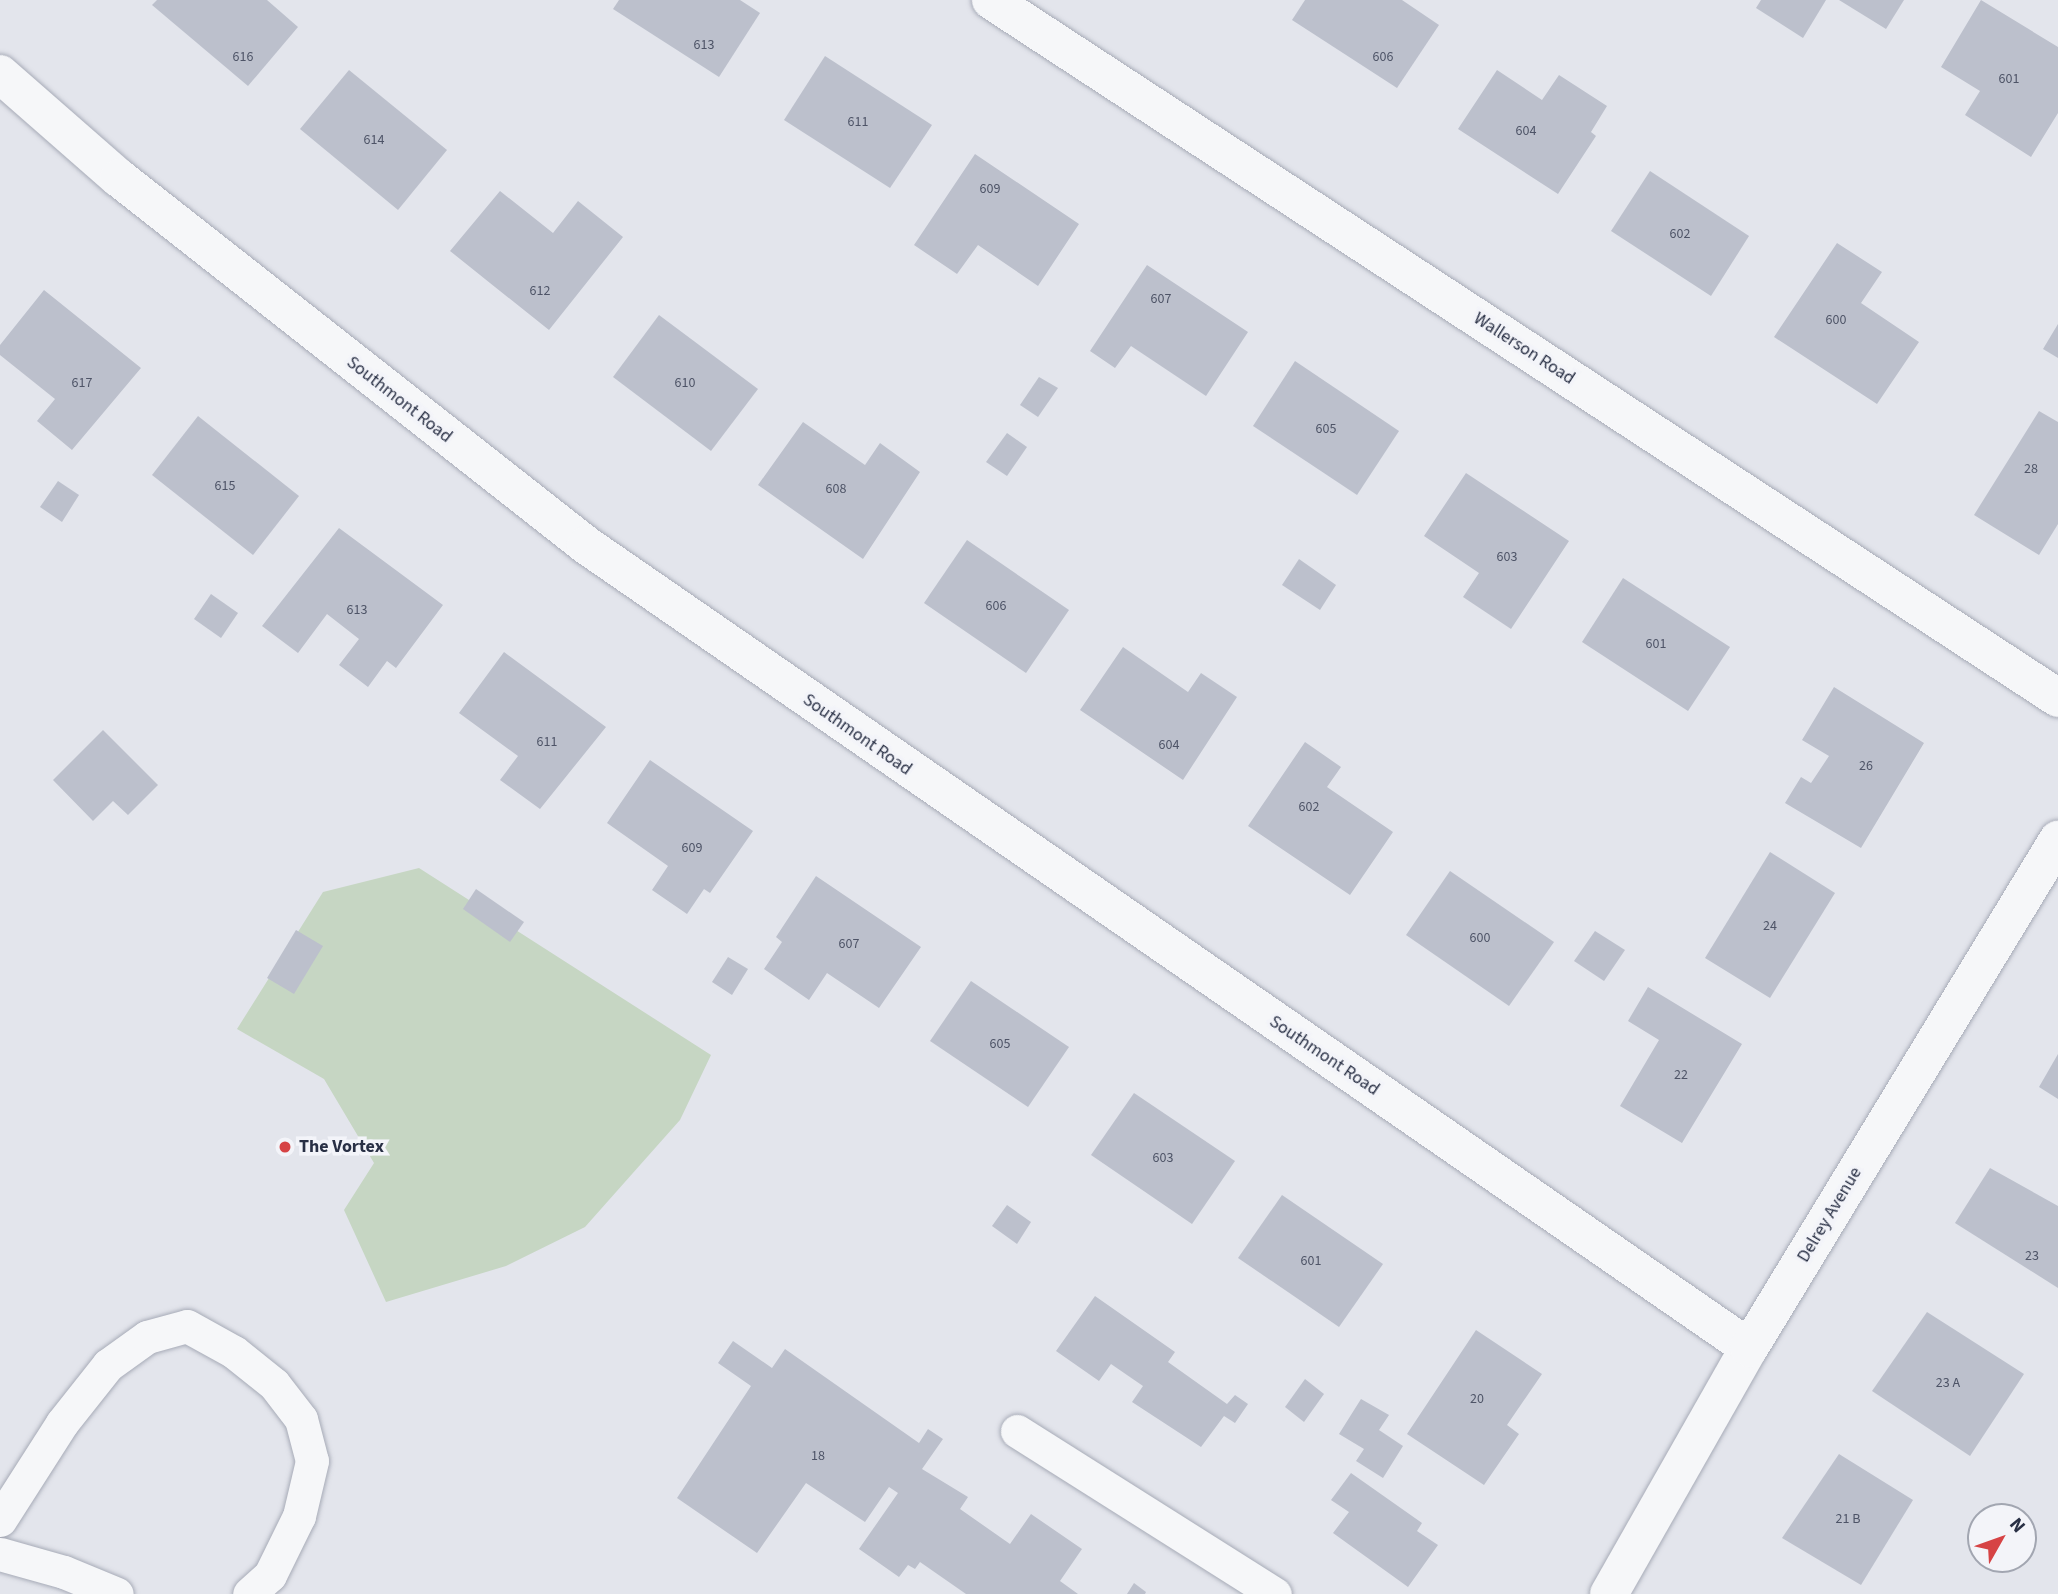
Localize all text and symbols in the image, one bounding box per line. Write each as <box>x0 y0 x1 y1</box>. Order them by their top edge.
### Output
house number: 613 <box>694 37 714 53</box>
house number: 616 <box>233 49 253 65</box>
house number: 606 <box>1373 49 1393 65</box>
house number: 601 <box>1999 71 2019 87</box>
house number: 611 <box>848 114 868 130</box>
house number: 604 <box>1516 123 1536 139</box>
house number: 614 <box>364 132 384 148</box>
house number: 609 <box>980 181 1000 197</box>
house number: 602 <box>1670 226 1690 242</box>
house number: 612 <box>530 283 550 299</box>
house number: 607 <box>1151 291 1171 307</box>
street label: Wallerson Road <box>1469 308 1579 390</box>
house number: 600 <box>1826 312 1846 328</box>
street label: Southmont Road <box>342 352 456 448</box>
house number: 617 <box>72 375 92 391</box>
house number: 610 <box>675 375 695 391</box>
house number: 605 <box>1316 421 1336 437</box>
house number: 28 <box>2024 461 2038 477</box>
house number: 615 <box>215 478 235 494</box>
house number: 608 <box>826 481 846 497</box>
house number: 603 <box>1497 549 1517 565</box>
house number: 606 <box>986 598 1006 614</box>
house number: 613 <box>347 602 367 618</box>
house number: 601 <box>1646 636 1666 652</box>
street label: Southmont Road <box>798 689 916 781</box>
house number: 611 <box>537 734 557 750</box>
house number: 604 <box>1159 737 1179 753</box>
house number: 26 <box>1859 758 1873 774</box>
house number: 602 <box>1299 799 1319 815</box>
house number: 609 <box>682 840 702 856</box>
house number: 24 <box>1763 918 1777 934</box>
house number: 600 <box>1470 930 1490 946</box>
house number: 607 <box>839 936 859 952</box>
street label: Southmont Road <box>1265 1011 1383 1101</box>
house number: 605 <box>990 1036 1010 1052</box>
house number: 22 <box>1674 1067 1688 1083</box>
place label: The Vortex <box>299 1136 384 1158</box>
marker: The Vortex <box>277 1139 293 1155</box>
house number: 603 <box>1153 1150 1173 1166</box>
street label: Delrey Avenue <box>1793 1164 1867 1266</box>
house number: 23 <box>2025 1248 2039 1264</box>
house number: 601 <box>1301 1253 1321 1269</box>
house number: 23 A <box>1936 1375 1960 1391</box>
house number: 20 <box>1470 1391 1484 1407</box>
house number: 18 <box>811 1448 825 1464</box>
north arrow <box>1967 1503 2037 1573</box>
house number: 21 B <box>1836 1511 1860 1527</box>
text: N <box>2003 1512 2031 1539</box>

